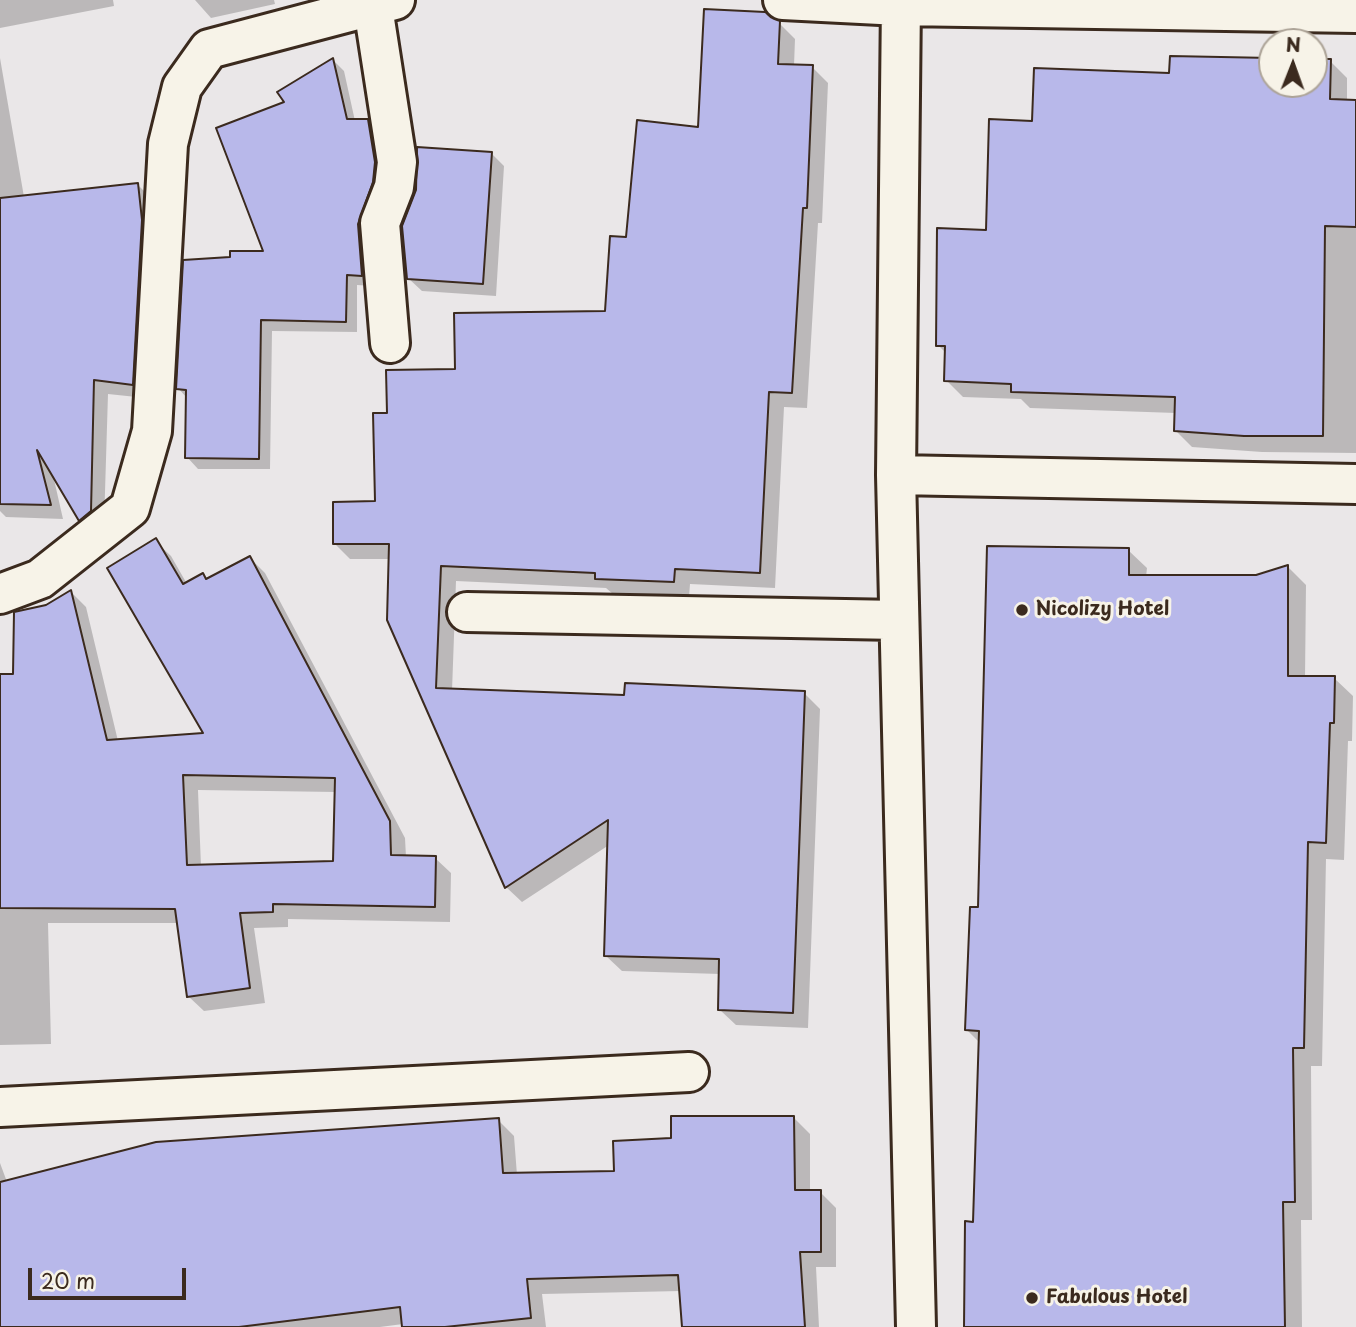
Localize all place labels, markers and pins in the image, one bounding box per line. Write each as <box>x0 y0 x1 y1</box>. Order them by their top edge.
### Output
place label: Nicolizy Hotel <box>1036 599 1169 621</box>
marker: Nicolizy Hotel <box>1014 602 1030 618</box>
place label: Fabulous Hotel <box>1046 1287 1187 1309</box>
marker: Fabulous Hotel <box>1024 1290 1040 1306</box>

